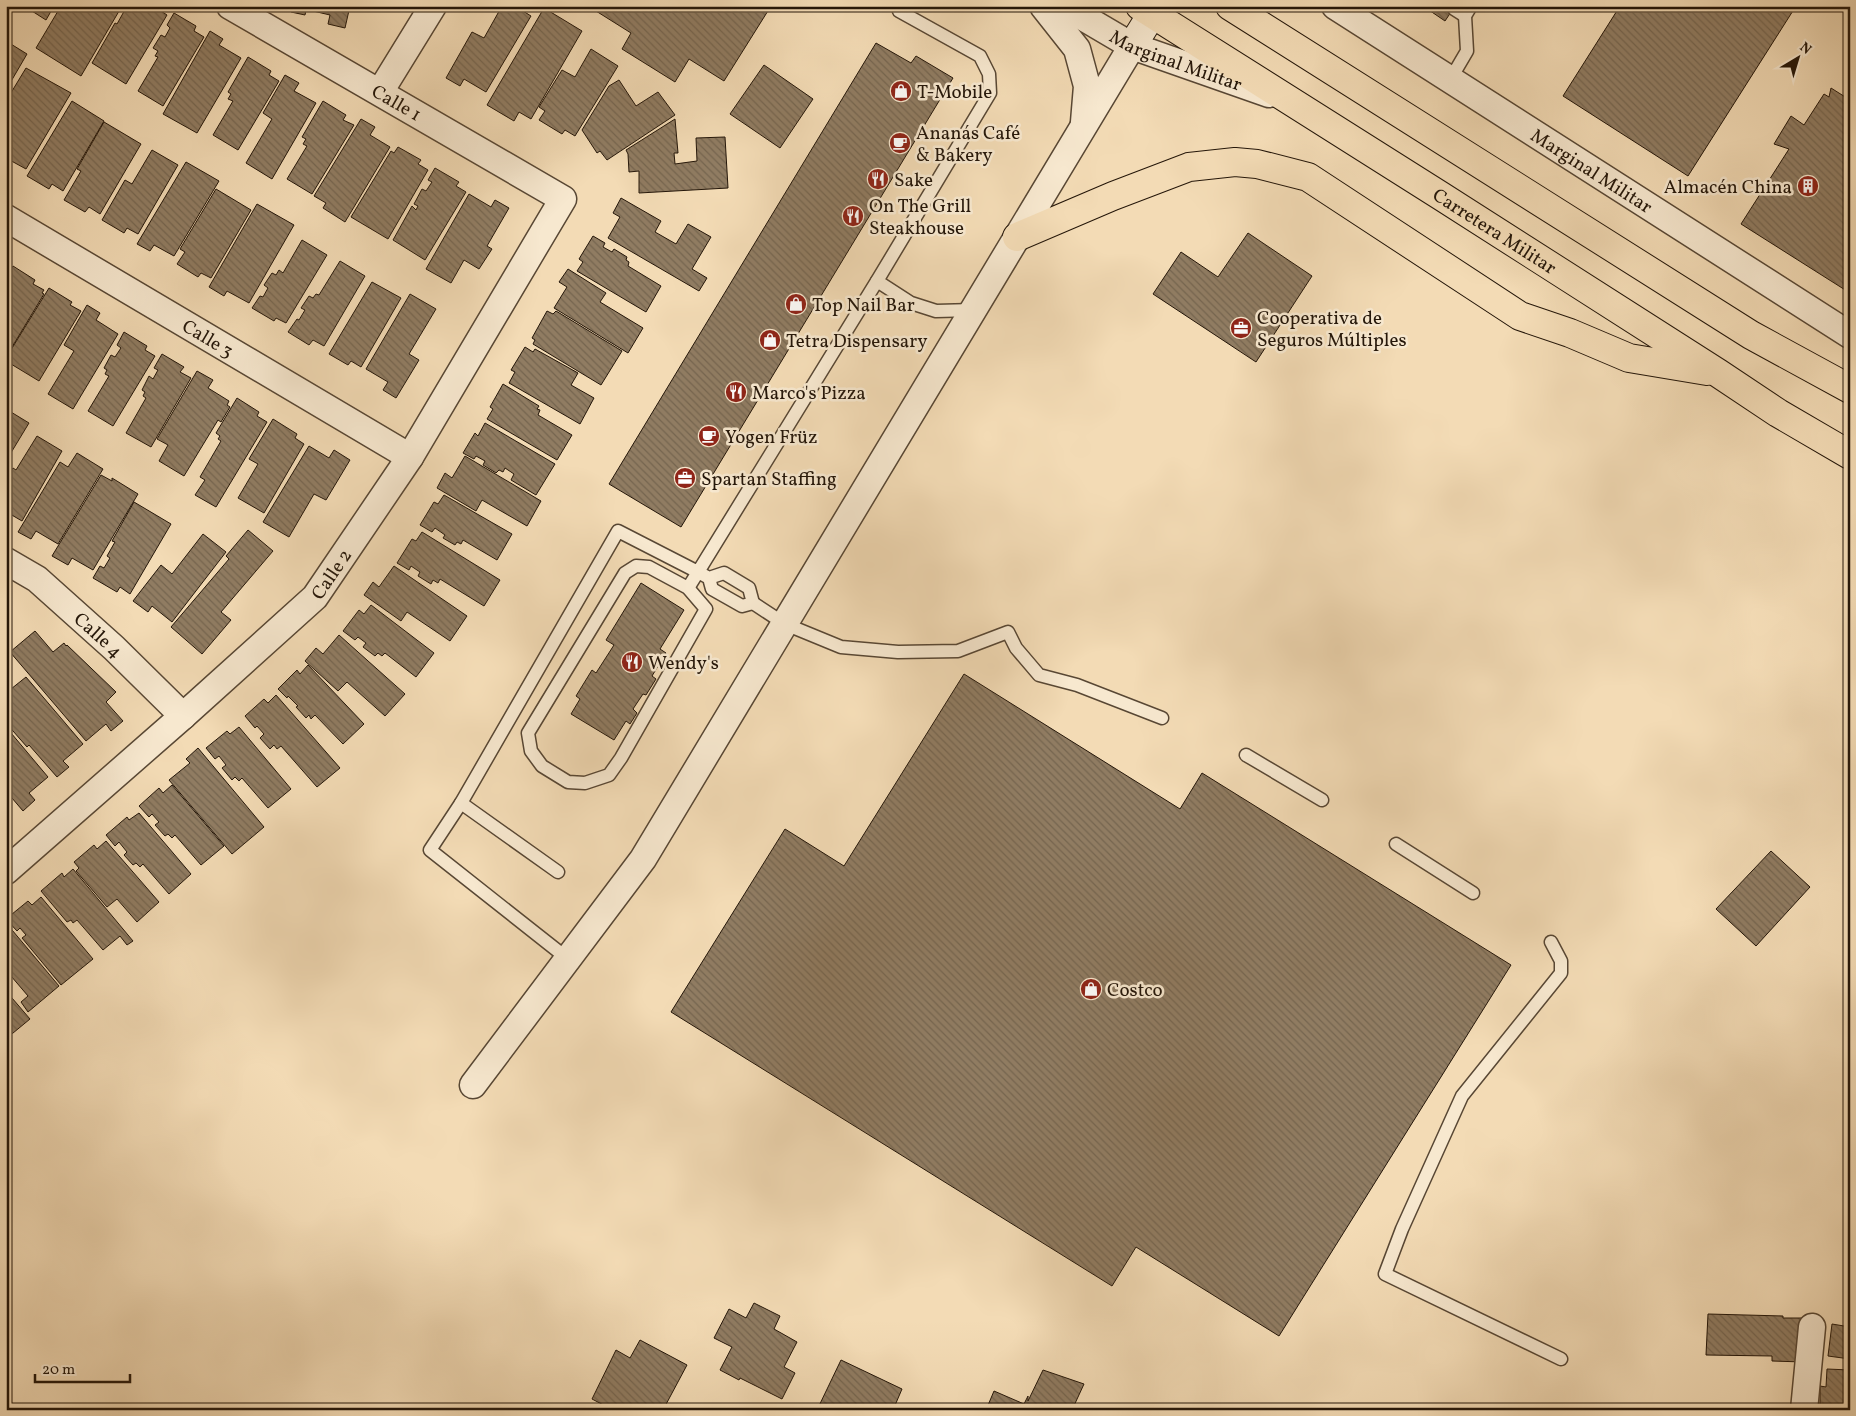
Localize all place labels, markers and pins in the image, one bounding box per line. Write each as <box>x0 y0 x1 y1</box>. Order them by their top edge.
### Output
shop icon: T-Mobile <box>889 79 913 103</box>
place label: T-Mobile <box>917 80 992 106</box>
place label: Ananás Café & Bakery <box>916 121 1020 169</box>
cafe icon: Ananás Café & Bakery <box>888 131 912 155</box>
restaurant icon: Sake <box>866 167 890 191</box>
place label: Sake <box>894 168 933 194</box>
building icon: Almacén China <box>1796 174 1820 198</box>
place label: Almacén China <box>1664 175 1792 201</box>
place label: On The Grill Steakhouse <box>869 194 972 242</box>
restaurant icon: On The Grill Steakhouse <box>841 204 865 228</box>
shop icon: Top Nail Bar <box>784 292 808 316</box>
place label: Top Nail Bar <box>812 293 915 319</box>
place label: Cooperativa de Seguros Múltiples <box>1257 306 1407 354</box>
office icon: Cooperativa de Seguros Múltiples <box>1229 316 1253 340</box>
shop icon: Tetra Dispensary <box>758 328 782 352</box>
place label: Tetra Dispensary <box>786 329 927 355</box>
restaurant icon: Marco's Pizza <box>724 380 748 404</box>
place label: Marco's Pizza <box>752 381 866 407</box>
cafe icon: Yogen Früz <box>697 424 721 448</box>
place label: Yogen Früz <box>725 425 818 451</box>
office icon: Spartan Staffing <box>673 466 697 490</box>
place label: Spartan Staffing <box>701 467 837 493</box>
restaurant icon: Wendy's <box>620 650 644 674</box>
place label: Wendy's <box>648 651 719 677</box>
shop icon: Costco <box>1079 977 1103 1001</box>
place label: Costco <box>1107 978 1163 1004</box>

